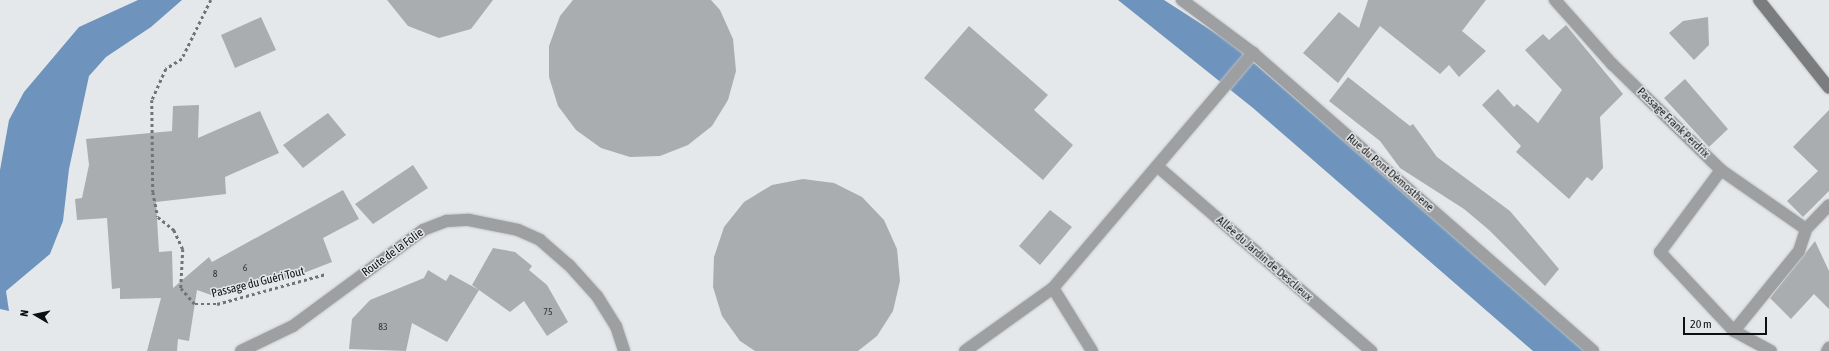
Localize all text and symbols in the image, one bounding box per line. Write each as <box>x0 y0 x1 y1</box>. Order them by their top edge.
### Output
street label: Passage Frank Perdrix <box>1634 85 1712 161</box>
street label: Rue du Pont Démosthene <box>1343 131 1437 215</box>
street label: Allée du Jardin de Desclieux <box>1213 213 1315 305</box>
street label: Route de la Folie <box>359 226 427 280</box>
house number: 6 <box>243 262 247 274</box>
street label: Passage du Guéri Tout <box>210 264 306 302</box>
house number: 8 <box>213 268 217 280</box>
north arrow <box>16 295 56 335</box>
house number: 75 <box>543 306 553 318</box>
text: N <box>18 309 31 317</box>
scale bar <box>1685 309 1769 335</box>
text: 20 m <box>1690 317 1712 331</box>
house number: 83 <box>378 321 388 333</box>

